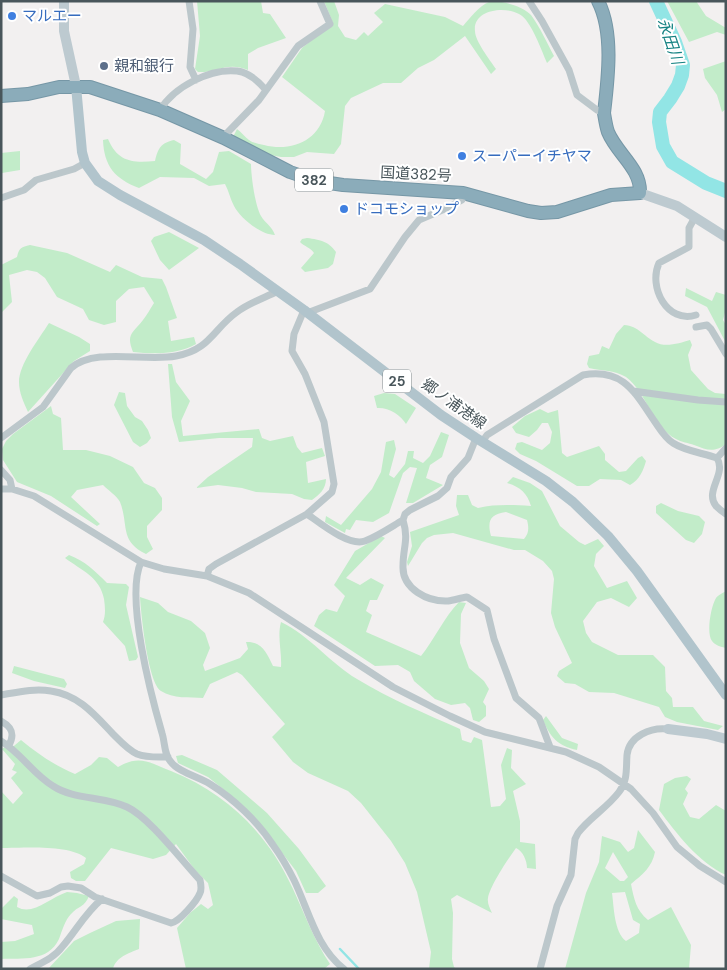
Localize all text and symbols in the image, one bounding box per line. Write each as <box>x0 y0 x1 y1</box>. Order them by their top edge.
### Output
place label: マルエー <box>22 6 82 26</box>
marker: マルエー <box>6 10 18 22</box>
water label: 永田川 <box>653 15 689 69</box>
place label: 親和銀行 <box>114 56 174 76</box>
marker: 親和銀行 <box>98 60 110 72</box>
place label: スーパーイチヤマ <box>472 146 592 166</box>
marker: スーパーイチヤマ <box>456 150 468 162</box>
street label: 国道382号 <box>380 162 452 186</box>
road number: 382 <box>295 168 333 192</box>
place label: ドコモショップ <box>354 199 459 219</box>
marker: ドコモショップ <box>338 203 350 215</box>
road number: 25 <box>383 370 411 392</box>
street label: 郷ノ浦港線 <box>418 374 490 434</box>

